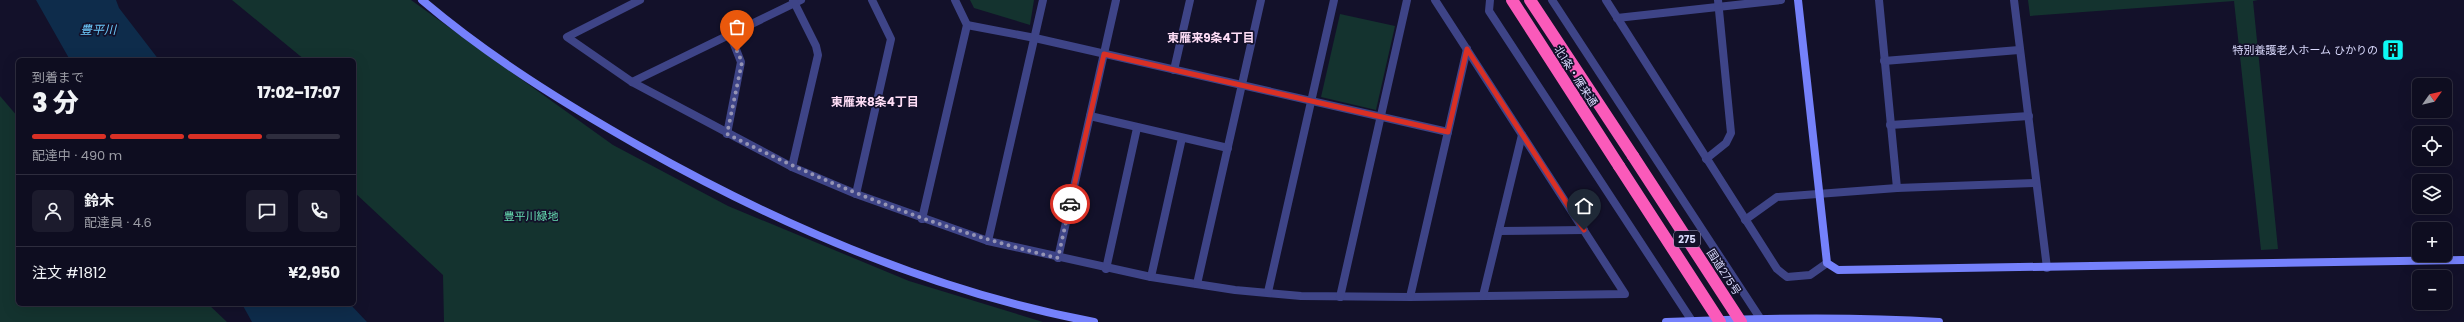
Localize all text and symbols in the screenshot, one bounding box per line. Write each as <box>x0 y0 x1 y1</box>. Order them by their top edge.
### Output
pin <box>720 10 754 51</box>
icon: bag <box>726 16 748 38</box>
water label: 豊平川 <box>80 21 118 38</box>
district label: 東雁来9条4丁目 <box>1167 29 1255 46</box>
building icon: 特別養護老人ホーム ひかりの <box>2380 37 2406 63</box>
street label: 北1条・雁来通 <box>1550 42 1602 110</box>
place label: 特別養護老人ホーム ひかりの <box>2232 42 2378 58</box>
text: 到着まで <box>32 68 84 87</box>
north arrow <box>2412 78 2452 118</box>
map controls <box>2412 78 2452 310</box>
text: 17:02–17:07 <box>257 82 340 103</box>
text: 3 分 <box>32 85 79 121</box>
district label: 東雁来8条4丁目 <box>831 93 919 110</box>
button: locate <box>2412 126 2452 166</box>
text: 配達中 · 490 m <box>32 146 122 165</box>
button: layers <box>2412 174 2452 214</box>
courier <box>1050 184 1090 224</box>
pin <box>1567 189 1601 230</box>
button: person <box>32 190 74 232</box>
text: 鈴木 <box>84 190 114 211</box>
button: chat <box>246 190 288 232</box>
button: phone <box>298 190 340 232</box>
icon: car <box>1059 193 1081 215</box>
icon: home <box>1573 195 1595 217</box>
park label: 豊平川緑地 <box>504 208 559 224</box>
text: 配達員 · 4.6 <box>84 213 152 232</box>
button: + <box>2412 222 2452 262</box>
road number: 275 <box>1674 231 1700 247</box>
street label: 国道275号 <box>1703 246 1745 298</box>
text: 注文 #1812 <box>32 262 106 283</box>
text: ¥2,950 <box>288 262 340 283</box>
button: − <box>2412 270 2452 310</box>

